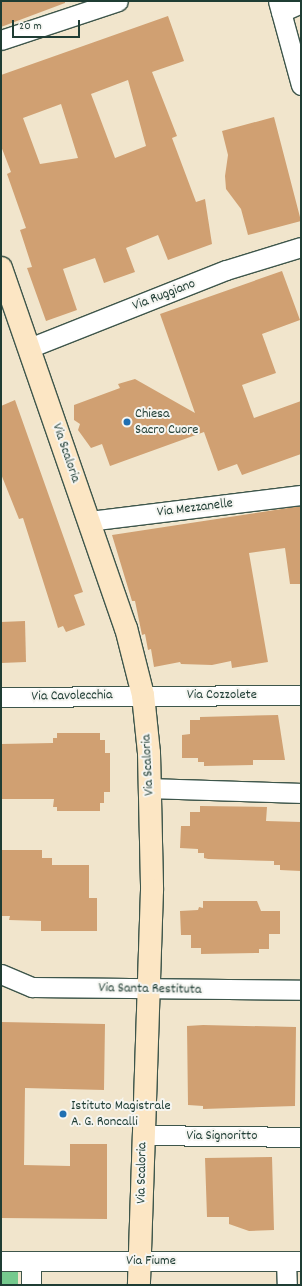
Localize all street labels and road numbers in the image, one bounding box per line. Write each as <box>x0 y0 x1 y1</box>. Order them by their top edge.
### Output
street label: Via Ruggiano <box>130 275 198 315</box>
street label: Via Scaloria <box>48 421 84 485</box>
street label: Via Mezzanelle <box>156 495 234 521</box>
street label: Via Cavolecchia <box>31 687 113 705</box>
street label: Via Cozzolete <box>187 687 257 703</box>
street label: Via Scaloria <box>138 734 158 796</box>
street label: Via Santa Restituta <box>98 980 202 998</box>
street label: Via Signoritto <box>187 1128 257 1144</box>
street label: Via Scaloria <box>133 1142 151 1204</box>
street label: Via Fiume <box>126 1253 176 1269</box>

